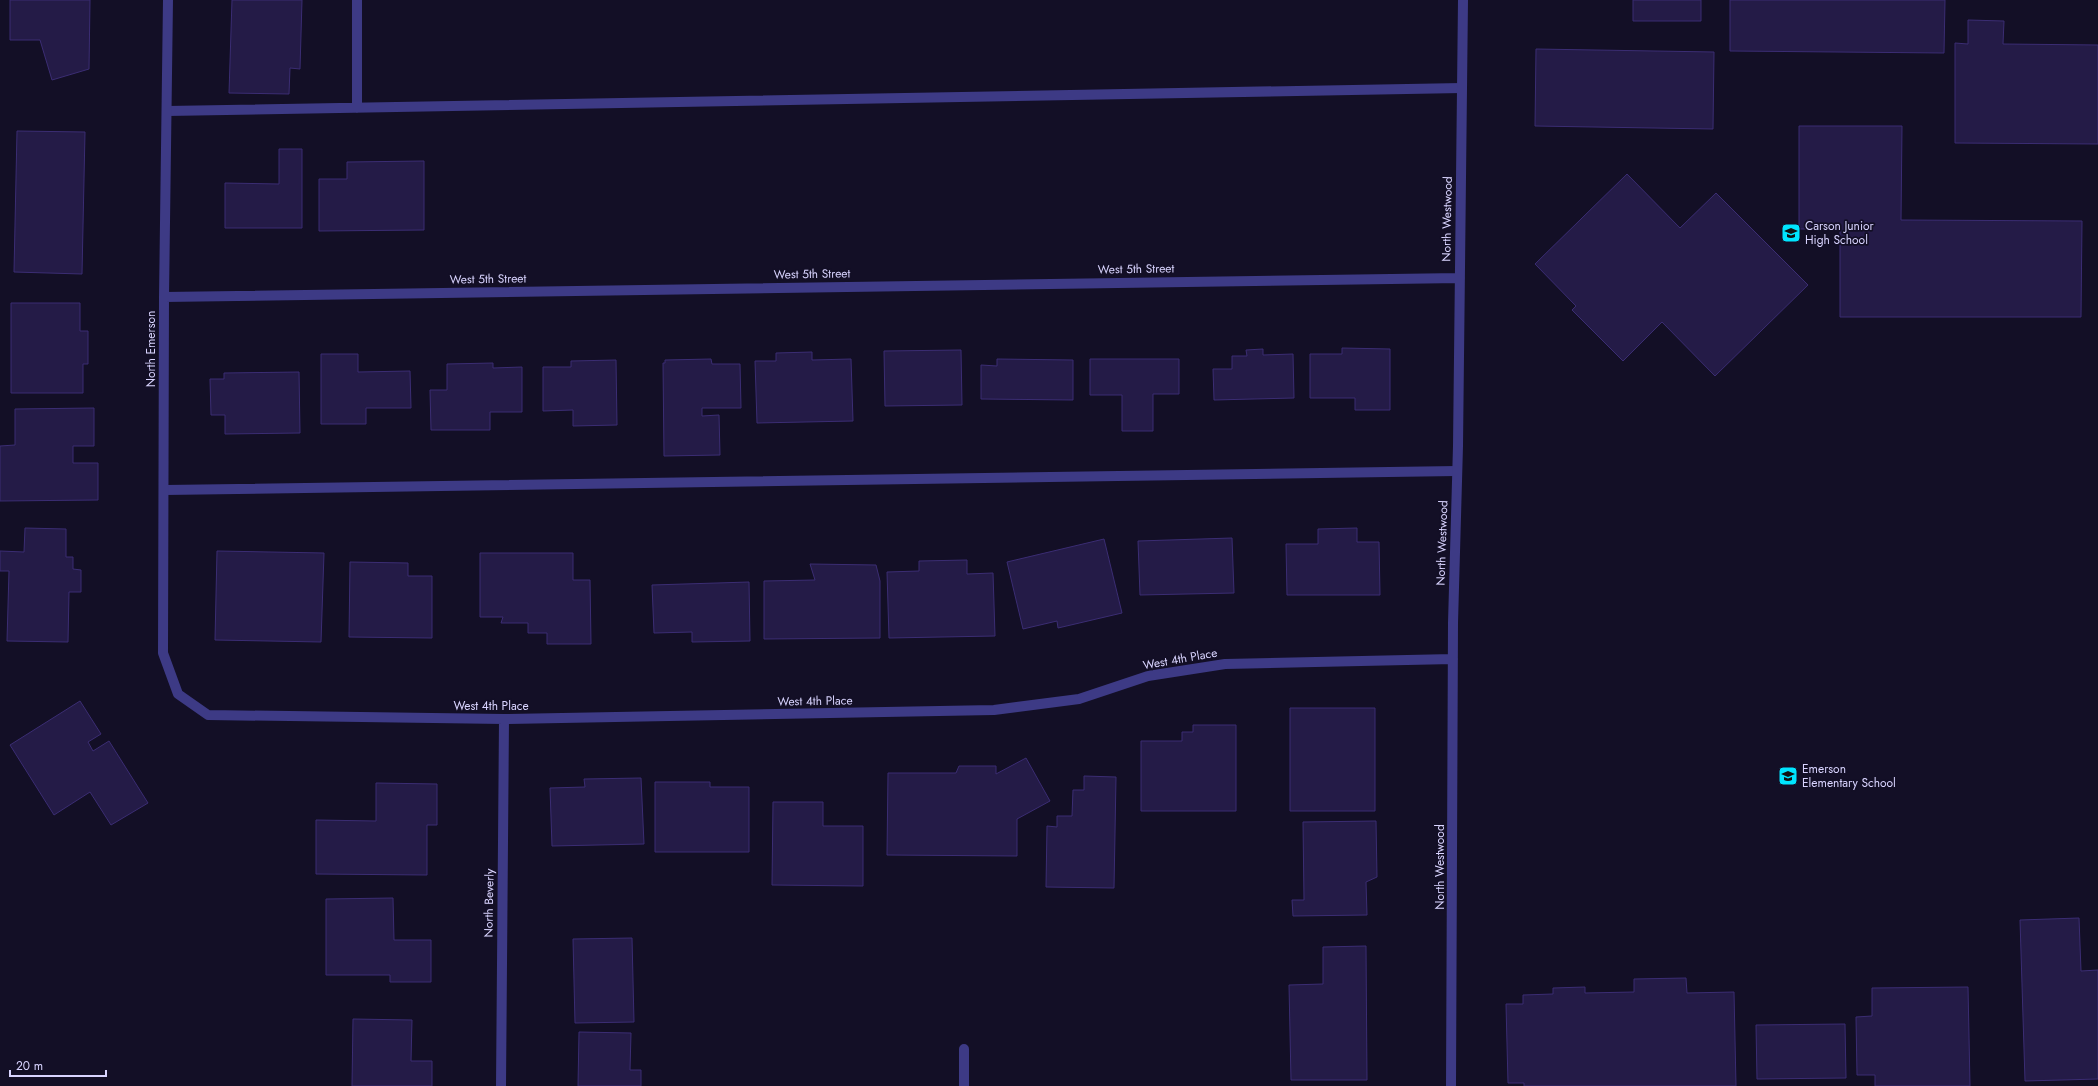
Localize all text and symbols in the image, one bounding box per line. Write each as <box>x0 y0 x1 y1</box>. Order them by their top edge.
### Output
street label: North Westwood <box>1437 176 1457 262</box>
place label: Carson Junior High School <box>1805 217 1875 249</box>
school or university icon: Carson Junior High School <box>1780 222 1802 244</box>
street label: West 5th Street <box>1098 259 1175 279</box>
street label: West 5th Street <box>774 264 851 284</box>
street label: West 5th Street <box>450 269 527 289</box>
street label: North Emerson <box>142 311 160 387</box>
street label: North Westwood <box>1432 500 1452 586</box>
street label: West 4th Place <box>1141 644 1219 674</box>
street label: West 4th Place <box>777 691 853 711</box>
street label: West 4th Place <box>453 697 529 715</box>
place label: Emerson Elementary School <box>1802 760 1896 792</box>
school or university icon: Emerson Elementary School <box>1777 765 1799 787</box>
street label: North Westwood <box>1431 824 1449 910</box>
street label: North Beverly <box>479 868 499 938</box>
scale bar <box>10 1052 106 1078</box>
text: 20 m <box>16 1057 43 1075</box>

